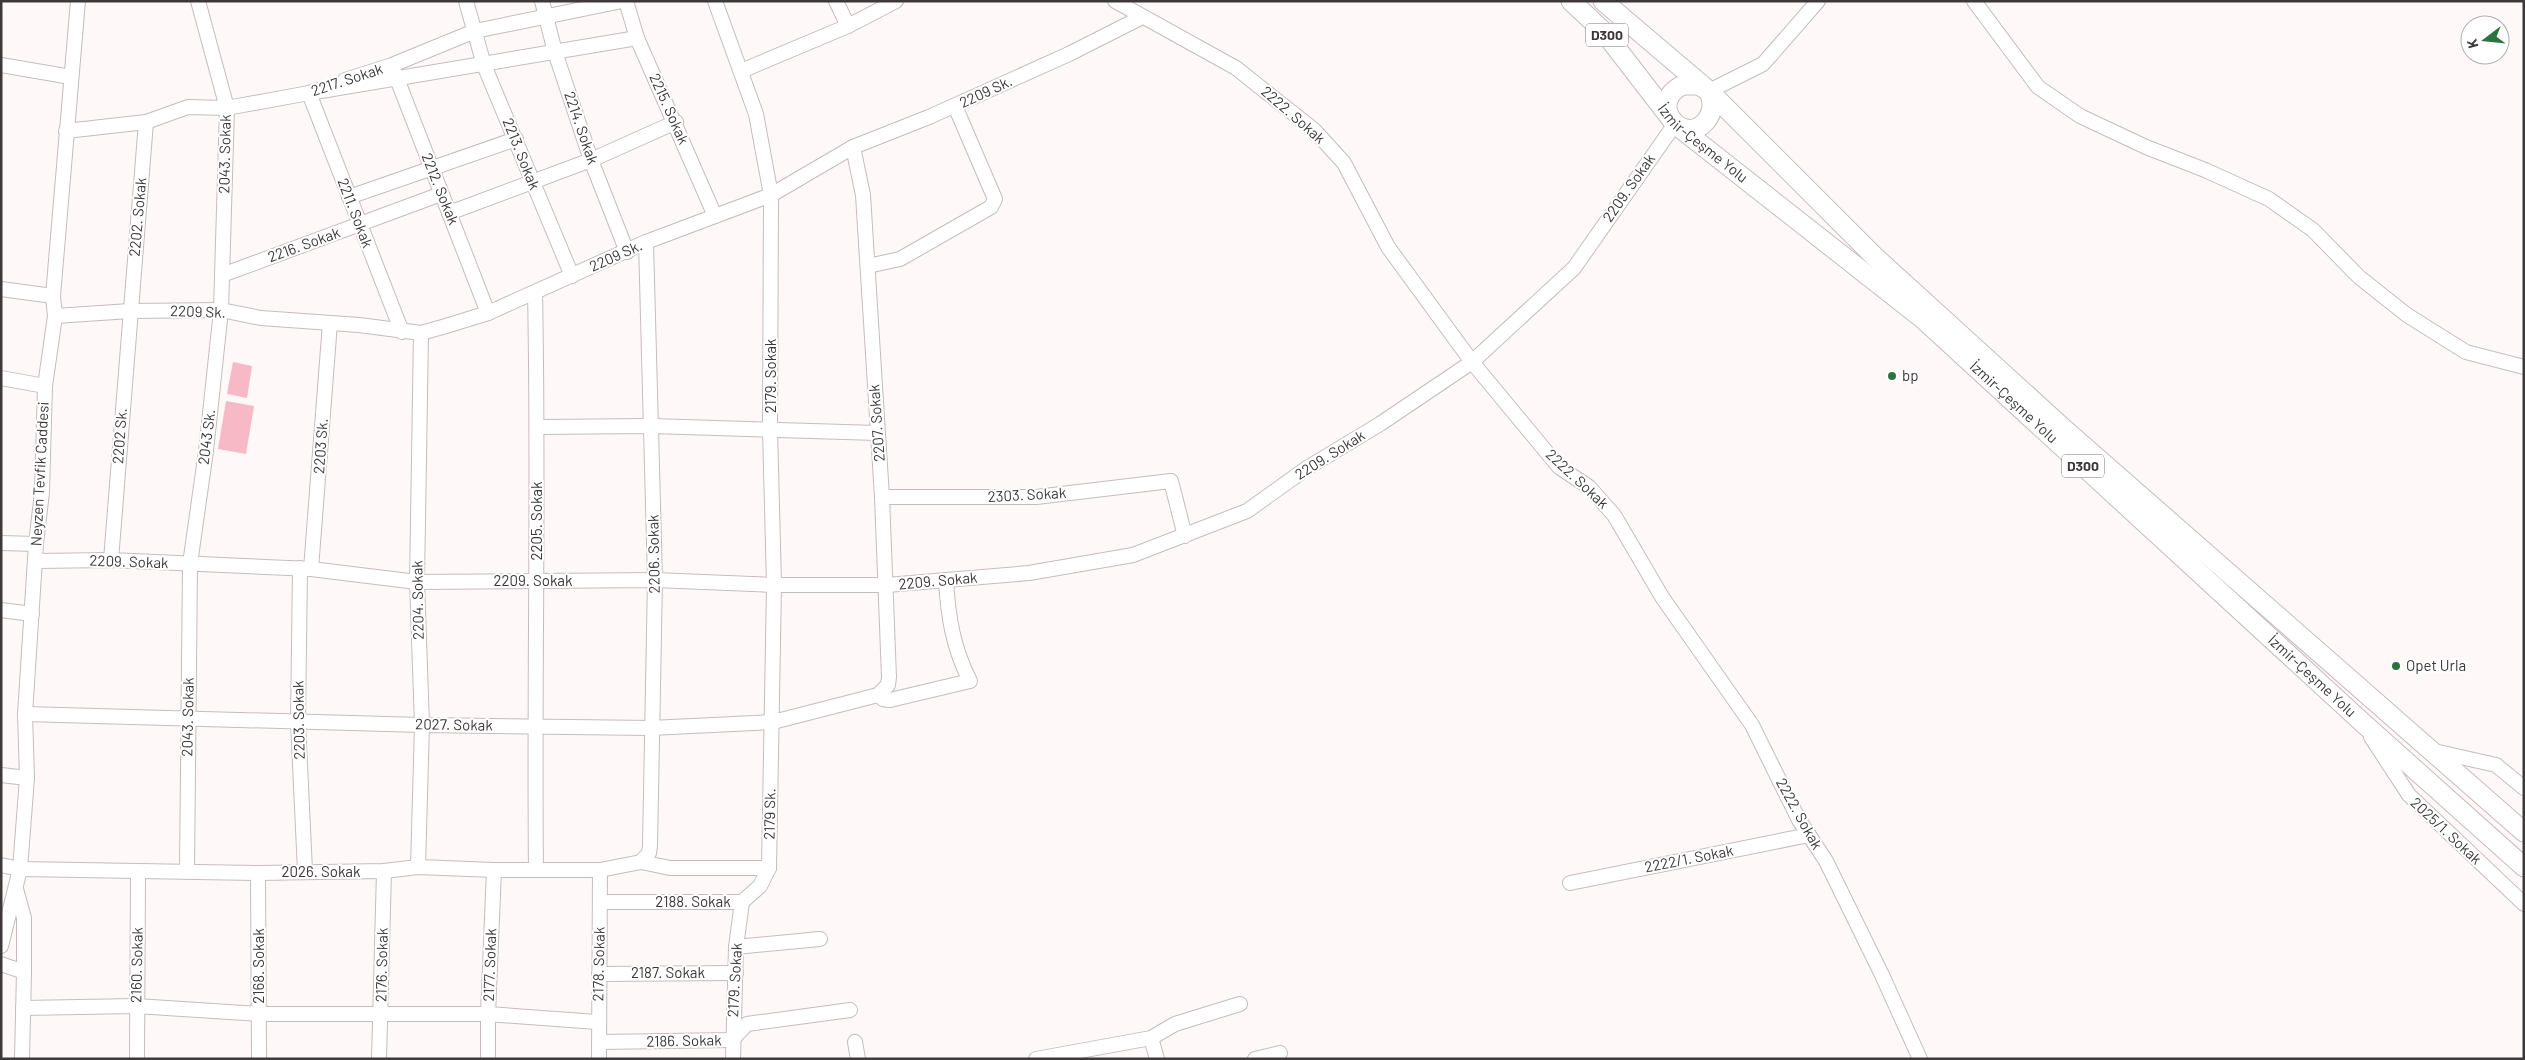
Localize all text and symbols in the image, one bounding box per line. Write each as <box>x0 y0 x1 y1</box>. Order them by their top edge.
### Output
north arrow <box>2460 15 2510 65</box>
road number: D300 <box>1586 24 1628 46</box>
text: K <box>2463 37 2481 50</box>
street label: 2217. Sokak <box>309 59 385 99</box>
street label: 2215. Sokak <box>646 70 694 147</box>
street label: 2209 Sk. <box>956 71 1015 111</box>
street label: 2222. Sokak <box>1258 82 1330 147</box>
street label: 2214. Sokak <box>561 89 603 167</box>
street label: İzmir-Çeşme Yolu <box>1655 100 1752 186</box>
street label: 2043. Sokak <box>214 114 234 194</box>
street label: 2213. Sokak <box>499 115 545 192</box>
street label: 2212. Sokak <box>418 150 464 228</box>
street label: 2209. Sokak <box>1598 150 1658 225</box>
street label: 2211. Sokak <box>334 175 378 250</box>
street label: 2202. Sokak <box>125 176 149 257</box>
street label: 2216. Sokak <box>265 223 343 265</box>
street label: 2209 Sk. <box>586 236 645 275</box>
street label: 2209 Sk. <box>170 301 226 321</box>
street label: 2179. Sokak <box>761 338 779 413</box>
street label: İzmir-Çeşme Yolu <box>1967 357 2062 446</box>
place label: bp <box>1902 366 1918 384</box>
marker: bp <box>1886 370 1898 382</box>
street label: 2207. Sokak <box>864 383 888 462</box>
street label: Neyzen Tevfik Caddesi <box>26 401 52 547</box>
street label: 2202 Sk. <box>108 407 130 465</box>
street label: 2043 Sk. <box>194 408 218 466</box>
street label: 2203 Sk. <box>309 418 331 474</box>
street label: 2209. Sokak <box>1291 425 1368 483</box>
street label: 2222. Sokak <box>1543 445 1613 512</box>
road number: D300 <box>2062 454 2104 478</box>
street label: 2205. Sokak <box>527 481 545 560</box>
street label: 2303. Sokak <box>987 483 1067 505</box>
street label: 2206. Sokak <box>643 514 663 594</box>
street label: 2209. Sokak <box>89 551 169 571</box>
street label: 2204. Sokak <box>407 560 427 640</box>
street label: 2209. Sokak <box>898 568 979 592</box>
street label: 2209. Sokak <box>493 571 573 589</box>
street label: İzmir-Çeşme Yolu <box>2265 631 2360 720</box>
place label: Opet Urla <box>2406 656 2466 674</box>
marker: Opet Urla <box>2390 660 2402 672</box>
street label: 2043. Sokak <box>177 677 197 757</box>
street label: 2203. Sokak <box>288 680 308 760</box>
street label: 2027. Sokak <box>415 714 493 734</box>
street label: 2222. Sokak <box>1773 775 1827 853</box>
street label: 2179 Sk. <box>760 788 778 840</box>
street label: 2025/1. Sokak <box>2408 793 2486 868</box>
street label: 2222/1. Sokak <box>1643 840 1735 875</box>
street label: 2026. Sokak <box>282 862 361 880</box>
street label: 2188. Sokak <box>655 892 731 910</box>
street label: 2160. Sokak <box>126 926 146 1003</box>
street label: 2178. Sokak <box>588 926 608 1001</box>
street label: 2176. Sokak <box>371 927 391 1002</box>
street label: 2168. Sokak <box>249 928 267 1004</box>
street label: 2177. Sokak <box>479 928 499 1002</box>
street label: 2179. Sokak <box>723 942 745 1018</box>
street label: 2187. Sokak <box>631 963 705 981</box>
street label: 2186. Sokak <box>646 1030 722 1050</box>

